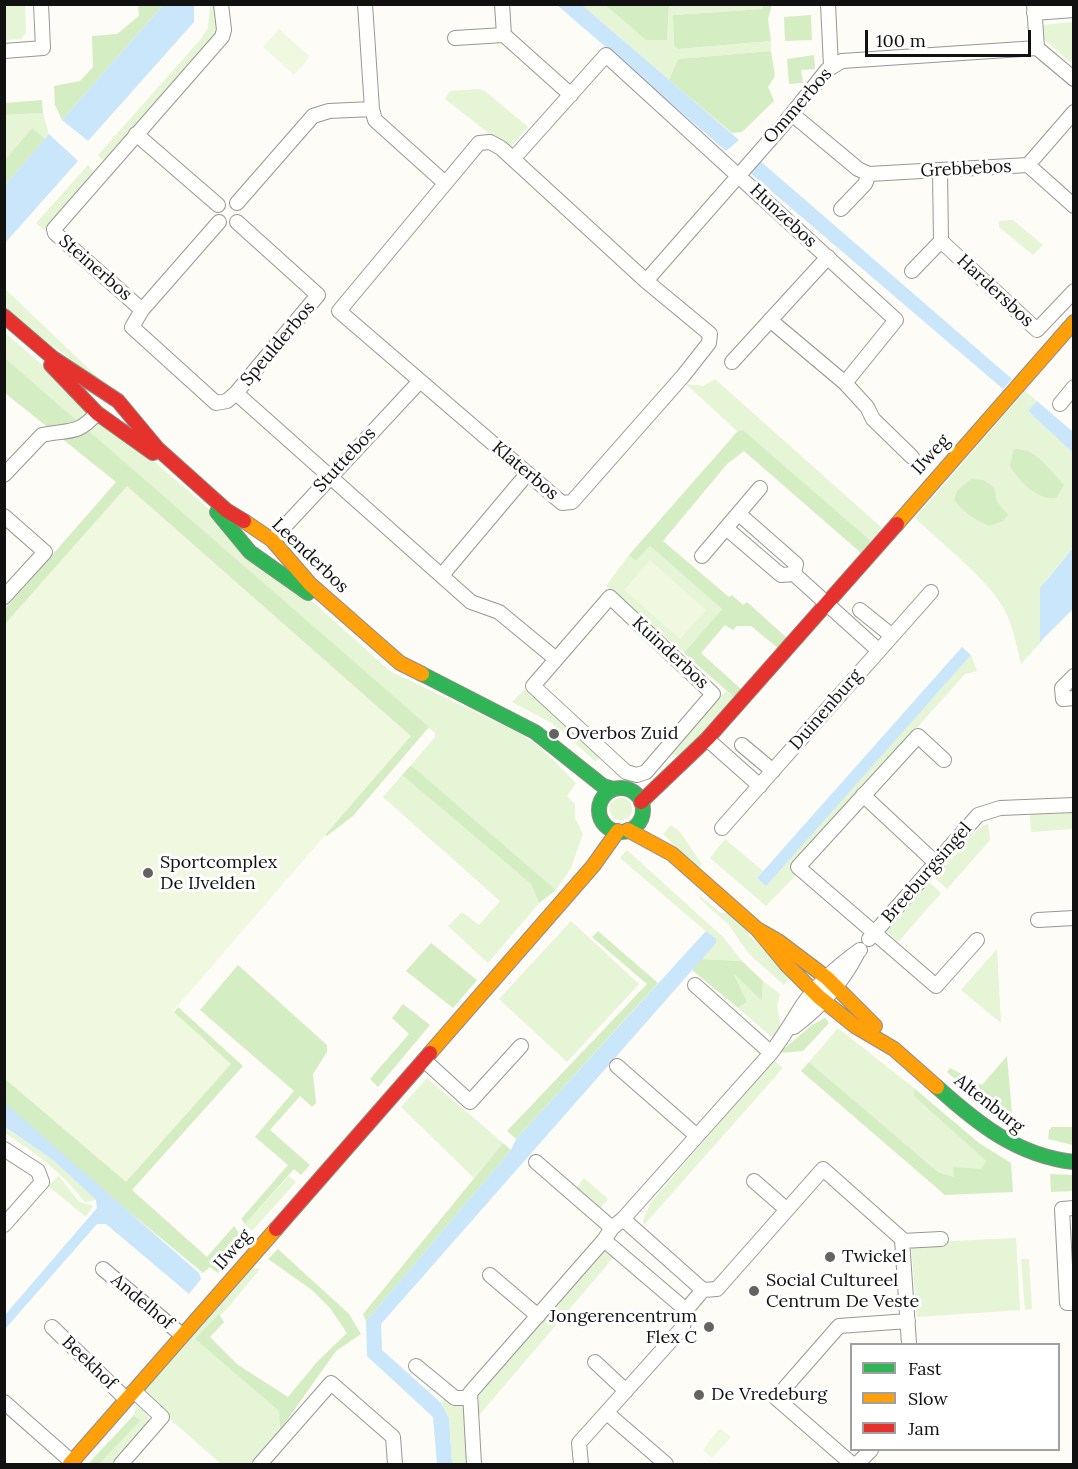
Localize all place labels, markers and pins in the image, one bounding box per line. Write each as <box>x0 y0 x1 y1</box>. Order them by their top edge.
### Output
place label: Overbos Zuid <box>566 723 678 745</box>
marker: Overbos Zuid <box>547 727 561 741</box>
place label: Sportcomplex De IJvelden <box>160 852 277 894</box>
marker: Sportcomplex De IJvelden <box>141 866 155 880</box>
place label: Twickel <box>842 1246 907 1268</box>
marker: Twickel <box>823 1250 837 1264</box>
place label: Social Cultureel Centrum De Veste <box>766 1270 919 1312</box>
marker: Social Cultureel Centrum De Veste <box>747 1284 761 1298</box>
place label: Jongerencentrum Flex C <box>549 1306 697 1348</box>
marker: Jongerencentrum Flex C <box>702 1320 716 1334</box>
place label: De Vredeburg <box>711 1384 827 1406</box>
marker: De Vredeburg <box>692 1388 706 1402</box>

